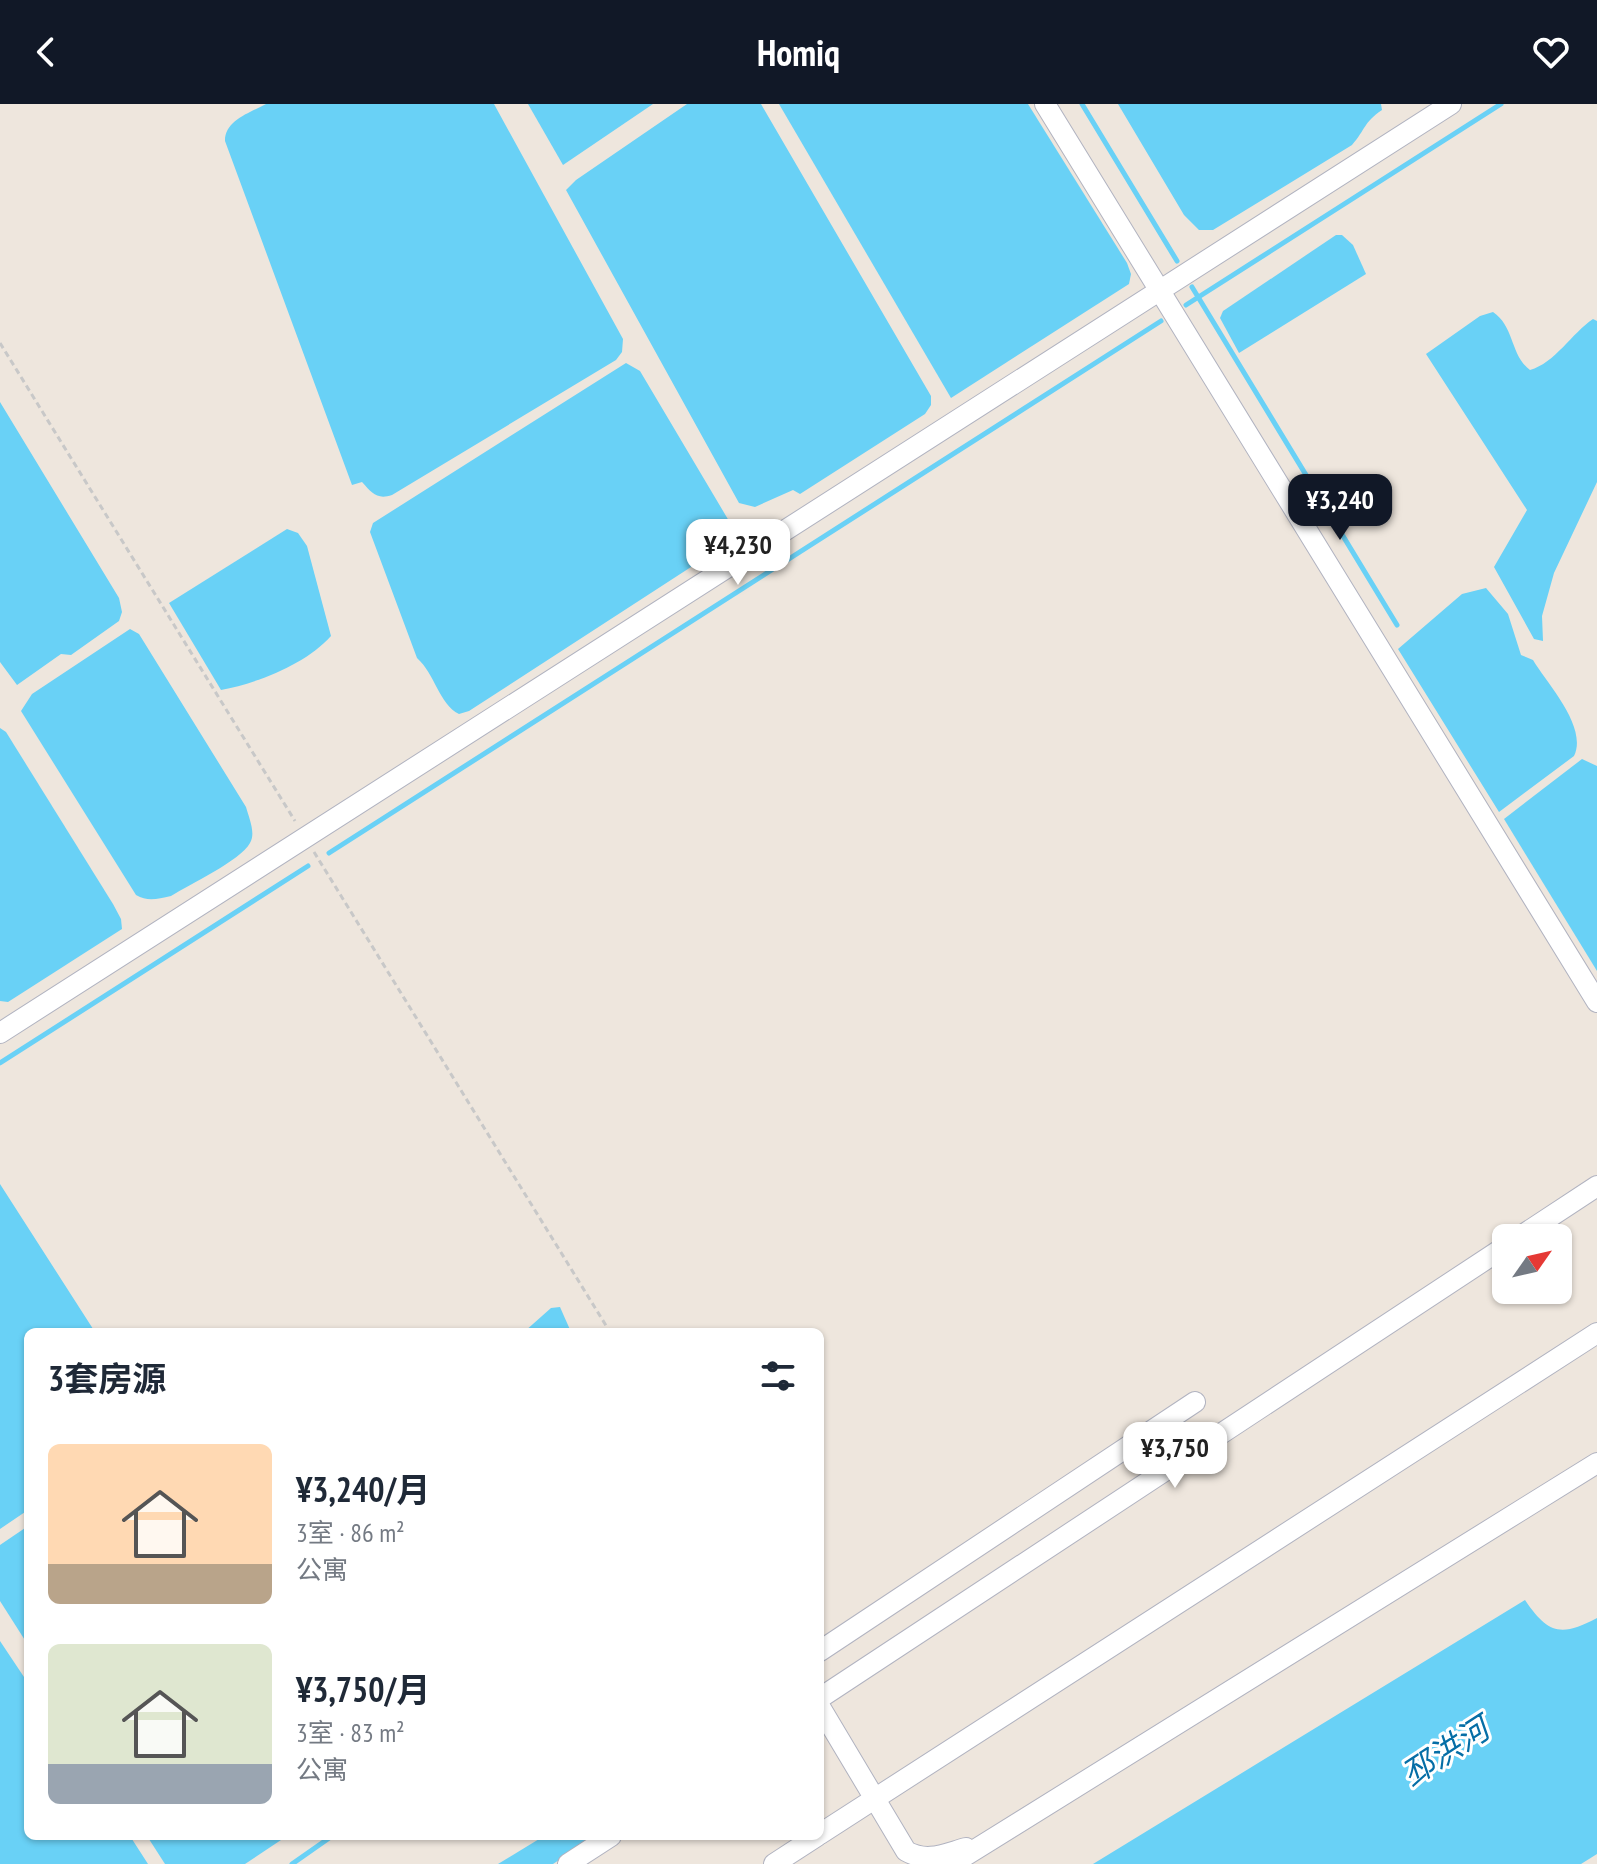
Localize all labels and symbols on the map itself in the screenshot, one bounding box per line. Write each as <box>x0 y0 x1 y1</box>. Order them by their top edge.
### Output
pin: ¥3,240 <box>1275 474 1405 542</box>
pin: ¥4,230 <box>673 519 803 587</box>
north arrow <box>1492 1224 1572 1304</box>
pin: ¥3,750 <box>1110 1422 1240 1490</box>
water label: 邳洪河 <box>1393 1704 1502 1795</box>

